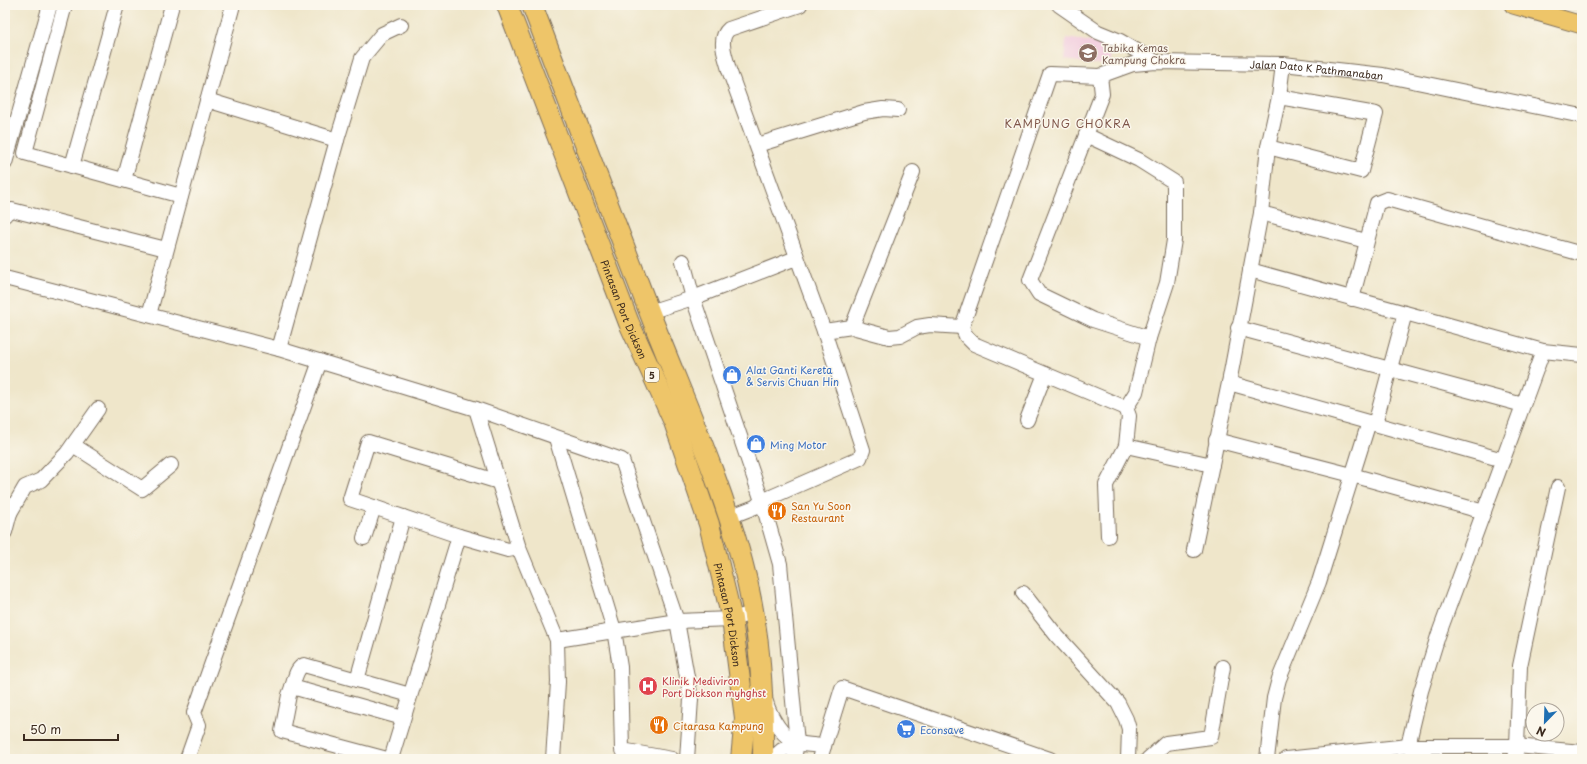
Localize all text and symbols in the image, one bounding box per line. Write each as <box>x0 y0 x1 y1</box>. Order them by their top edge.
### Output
place label: Tabika Kemas Kampung Chokra <box>1102 40 1186 67</box>
school or university icon: Tabika Kemas Kampung Chokra <box>1077 42 1099 64</box>
street label: Jalan Dato K Pathmanaban <box>1249 56 1384 83</box>
district label: KAMPUNG CHOKRA <box>1005 115 1131 132</box>
street label: Pintasan Port Dickson <box>598 257 652 361</box>
place label: Alat Ganti Kereta & Servis Chuan Hin <box>746 362 839 389</box>
shop icon: Alat Ganti Kereta & Servis Chuan Hin <box>721 364 743 386</box>
road number: 5 <box>645 368 659 382</box>
shop icon: Ming Motor <box>745 433 767 455</box>
place label: Ming Motor <box>770 437 827 452</box>
place label: San Yu Soon Restaurant <box>791 498 851 525</box>
restaurant icon: San Yu Soon Restaurant <box>766 500 788 522</box>
street label: Pintasan Port Dickson <box>711 561 746 668</box>
place label: Klinik Mediviron Port Dickson myhghst <box>662 673 766 700</box>
hospital icon: Klinik Mediviron Port Dickson myhghst <box>637 675 659 697</box>
north arrow <box>1525 702 1565 742</box>
restaurant icon: Citarasa Kampung <box>648 714 670 736</box>
scale bar <box>24 716 118 742</box>
place label: Citarasa Kampung <box>673 718 764 733</box>
supermarket icon: Econsave <box>895 718 917 740</box>
text: 50 m <box>30 720 61 738</box>
place label: Econsave <box>920 722 964 737</box>
text: N <box>1533 722 1548 741</box>

